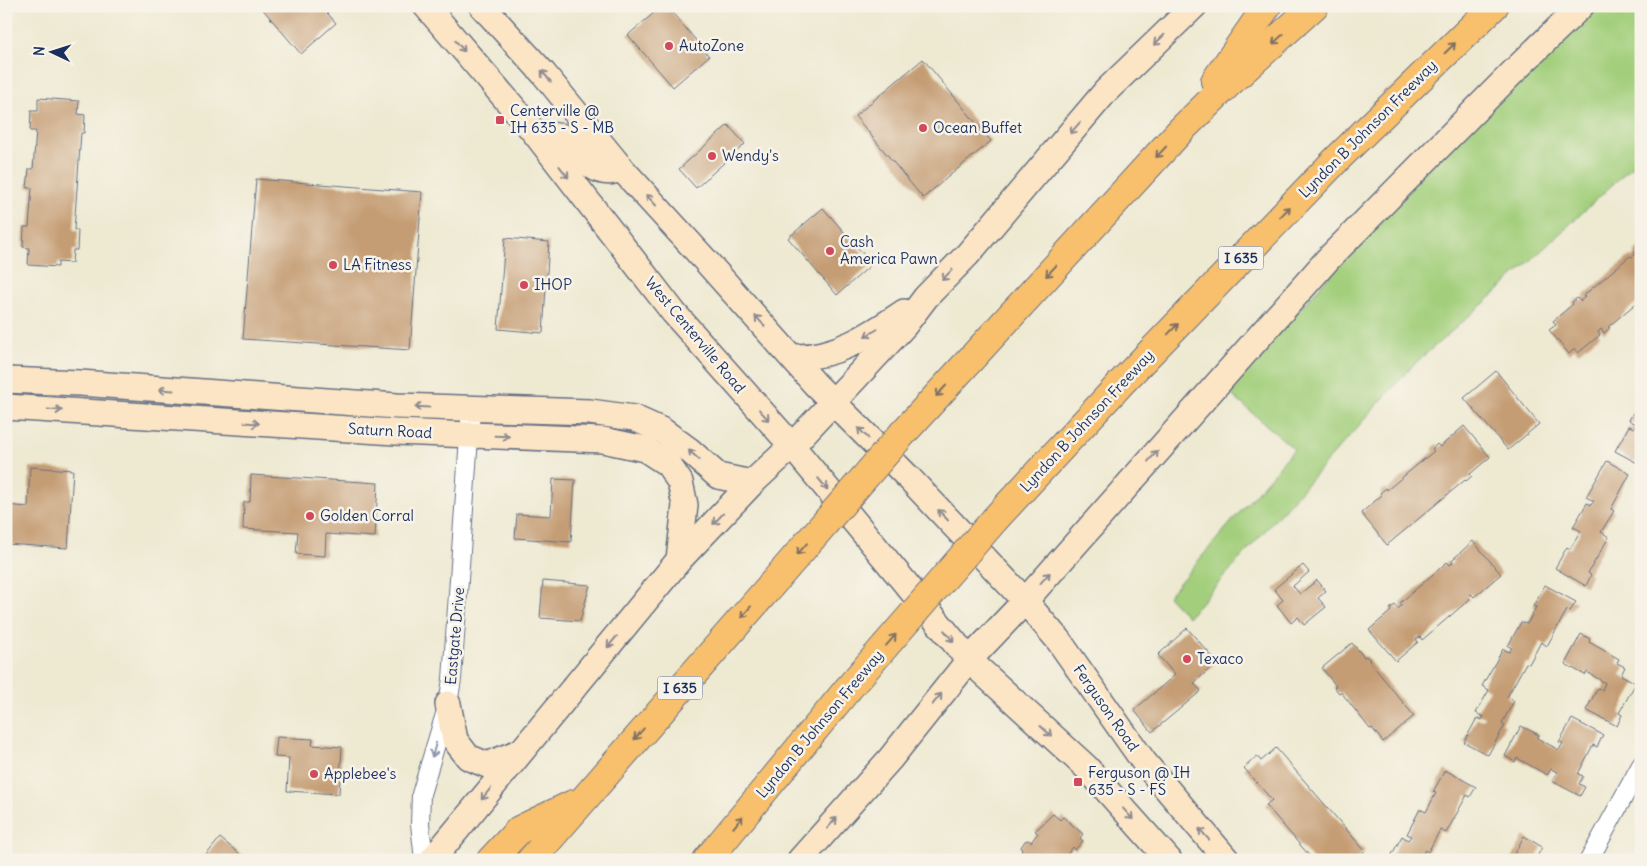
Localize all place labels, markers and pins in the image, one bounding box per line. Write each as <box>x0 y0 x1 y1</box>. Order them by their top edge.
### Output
place label: AutoZone <box>679 36 744 55</box>
marker: AutoZone <box>663 40 675 52</box>
place label: Centerville @ IH 635 - S - MB <box>510 101 614 137</box>
marker: Centerville @ IH 635 - S - MB <box>494 114 506 126</box>
place label: Ocean Buffet <box>933 118 1022 137</box>
marker: Ocean Buffet <box>917 122 929 134</box>
place label: Wendy's <box>722 146 779 165</box>
marker: Wendy's <box>706 150 718 162</box>
place label: Cash America Pawn <box>840 232 938 268</box>
marker: Cash America Pawn <box>824 245 836 257</box>
place label: LA Fitness <box>343 255 412 274</box>
marker: LA Fitness <box>327 259 339 271</box>
place label: IHOP <box>534 275 572 294</box>
marker: IHOP <box>518 279 530 291</box>
place label: Golden Corral <box>320 506 414 525</box>
marker: Golden Corral <box>304 510 316 522</box>
place label: Texaco <box>1197 649 1243 668</box>
marker: Texaco <box>1181 653 1193 665</box>
place label: Ferguson @ IH 635 - S - FS <box>1088 763 1191 799</box>
place label: Applebee's <box>324 764 396 783</box>
marker: Applebee's <box>308 768 320 780</box>
marker: Ferguson @ IH 635 - S - FS <box>1072 776 1084 788</box>

